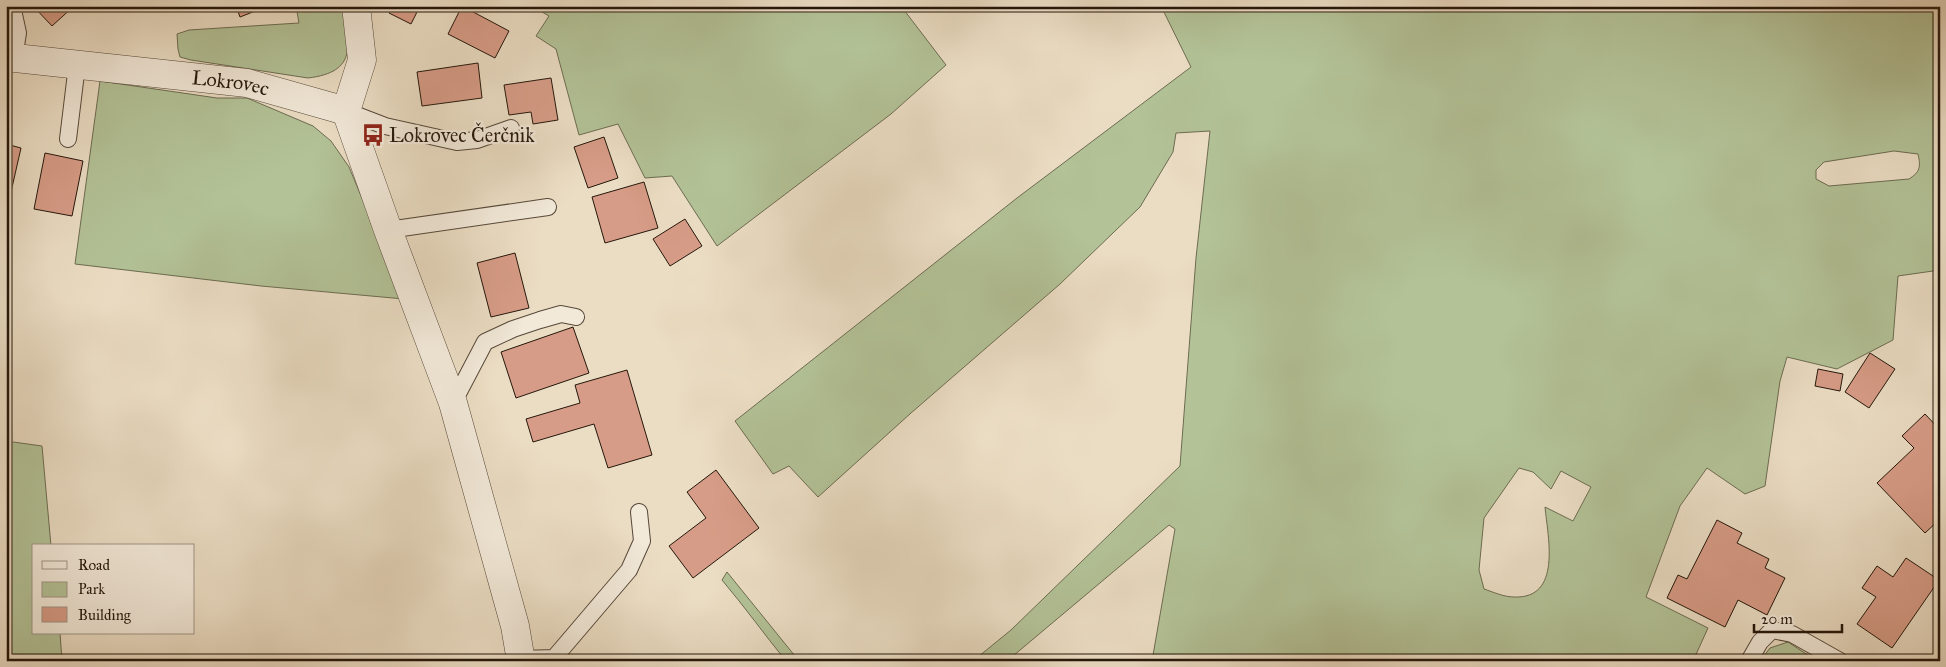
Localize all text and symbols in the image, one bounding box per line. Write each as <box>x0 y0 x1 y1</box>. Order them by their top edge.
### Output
street label: Lokrovec <box>191 65 272 101</box>
bus stop icon: Lokrovec Čerčnik <box>360 122 386 148</box>
place label: Lokrovec Čerčnik <box>389 122 535 147</box>
legend <box>32 544 195 634</box>
text: Road <box>78 556 110 574</box>
text: Park <box>78 580 105 598</box>
scale bar <box>1754 602 1841 634</box>
text: Building <box>78 606 132 624</box>
text: 20 m <box>1761 610 1793 628</box>

